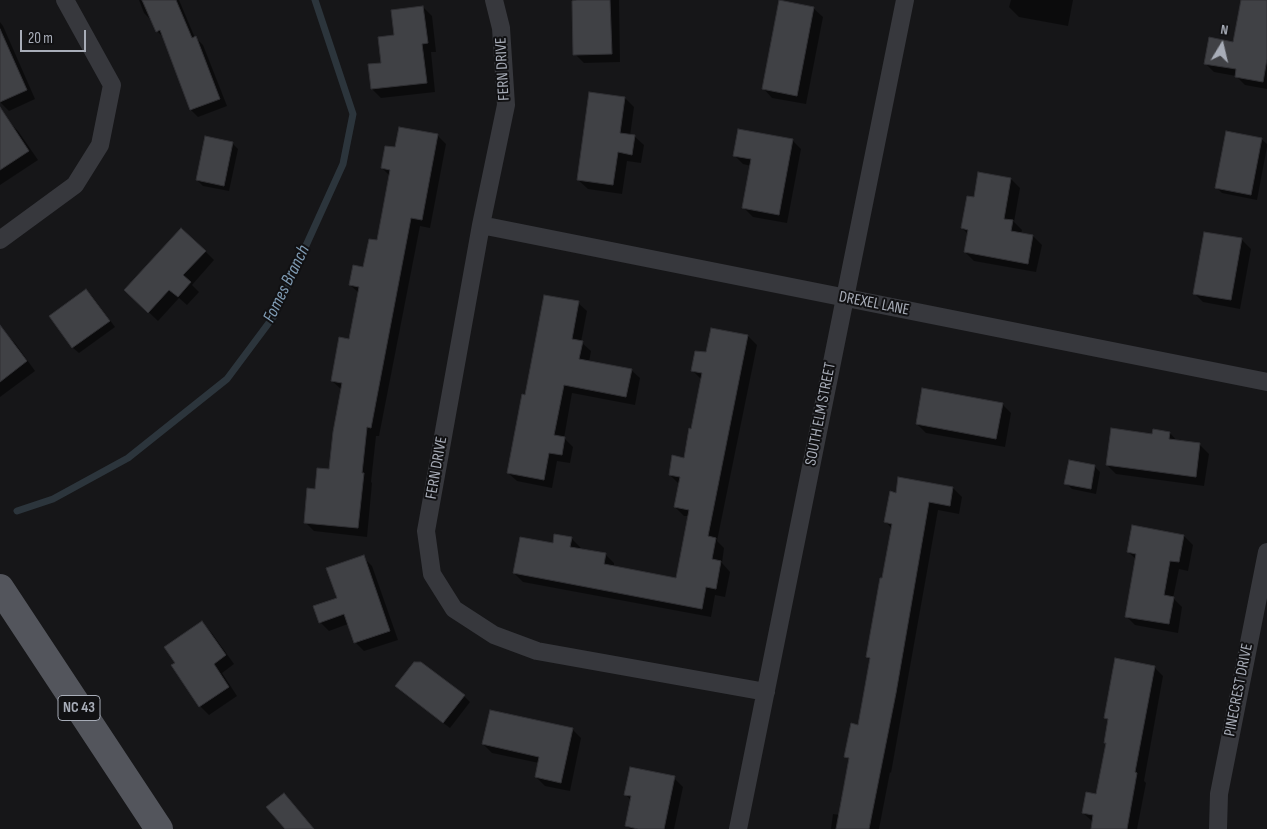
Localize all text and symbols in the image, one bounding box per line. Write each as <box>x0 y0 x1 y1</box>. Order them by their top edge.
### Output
scale bar <box>22 20 89 52</box>
north arrow <box>1197 20 1247 70</box>
text: N <box>1219 21 1229 39</box>
text: 20 m <box>28 29 53 48</box>
street label: FERN DRIVE <box>492 37 514 101</box>
water label: Fomes Branch <box>259 242 315 326</box>
street label: DREXEL LANE <box>837 288 911 320</box>
street label: SOUTH ELM STREET <box>802 361 840 467</box>
street label: FERN DRIVE <box>422 435 452 501</box>
street label: PINECREST DRIVE <box>1221 642 1257 738</box>
road number: NC 43 <box>58 696 100 720</box>

